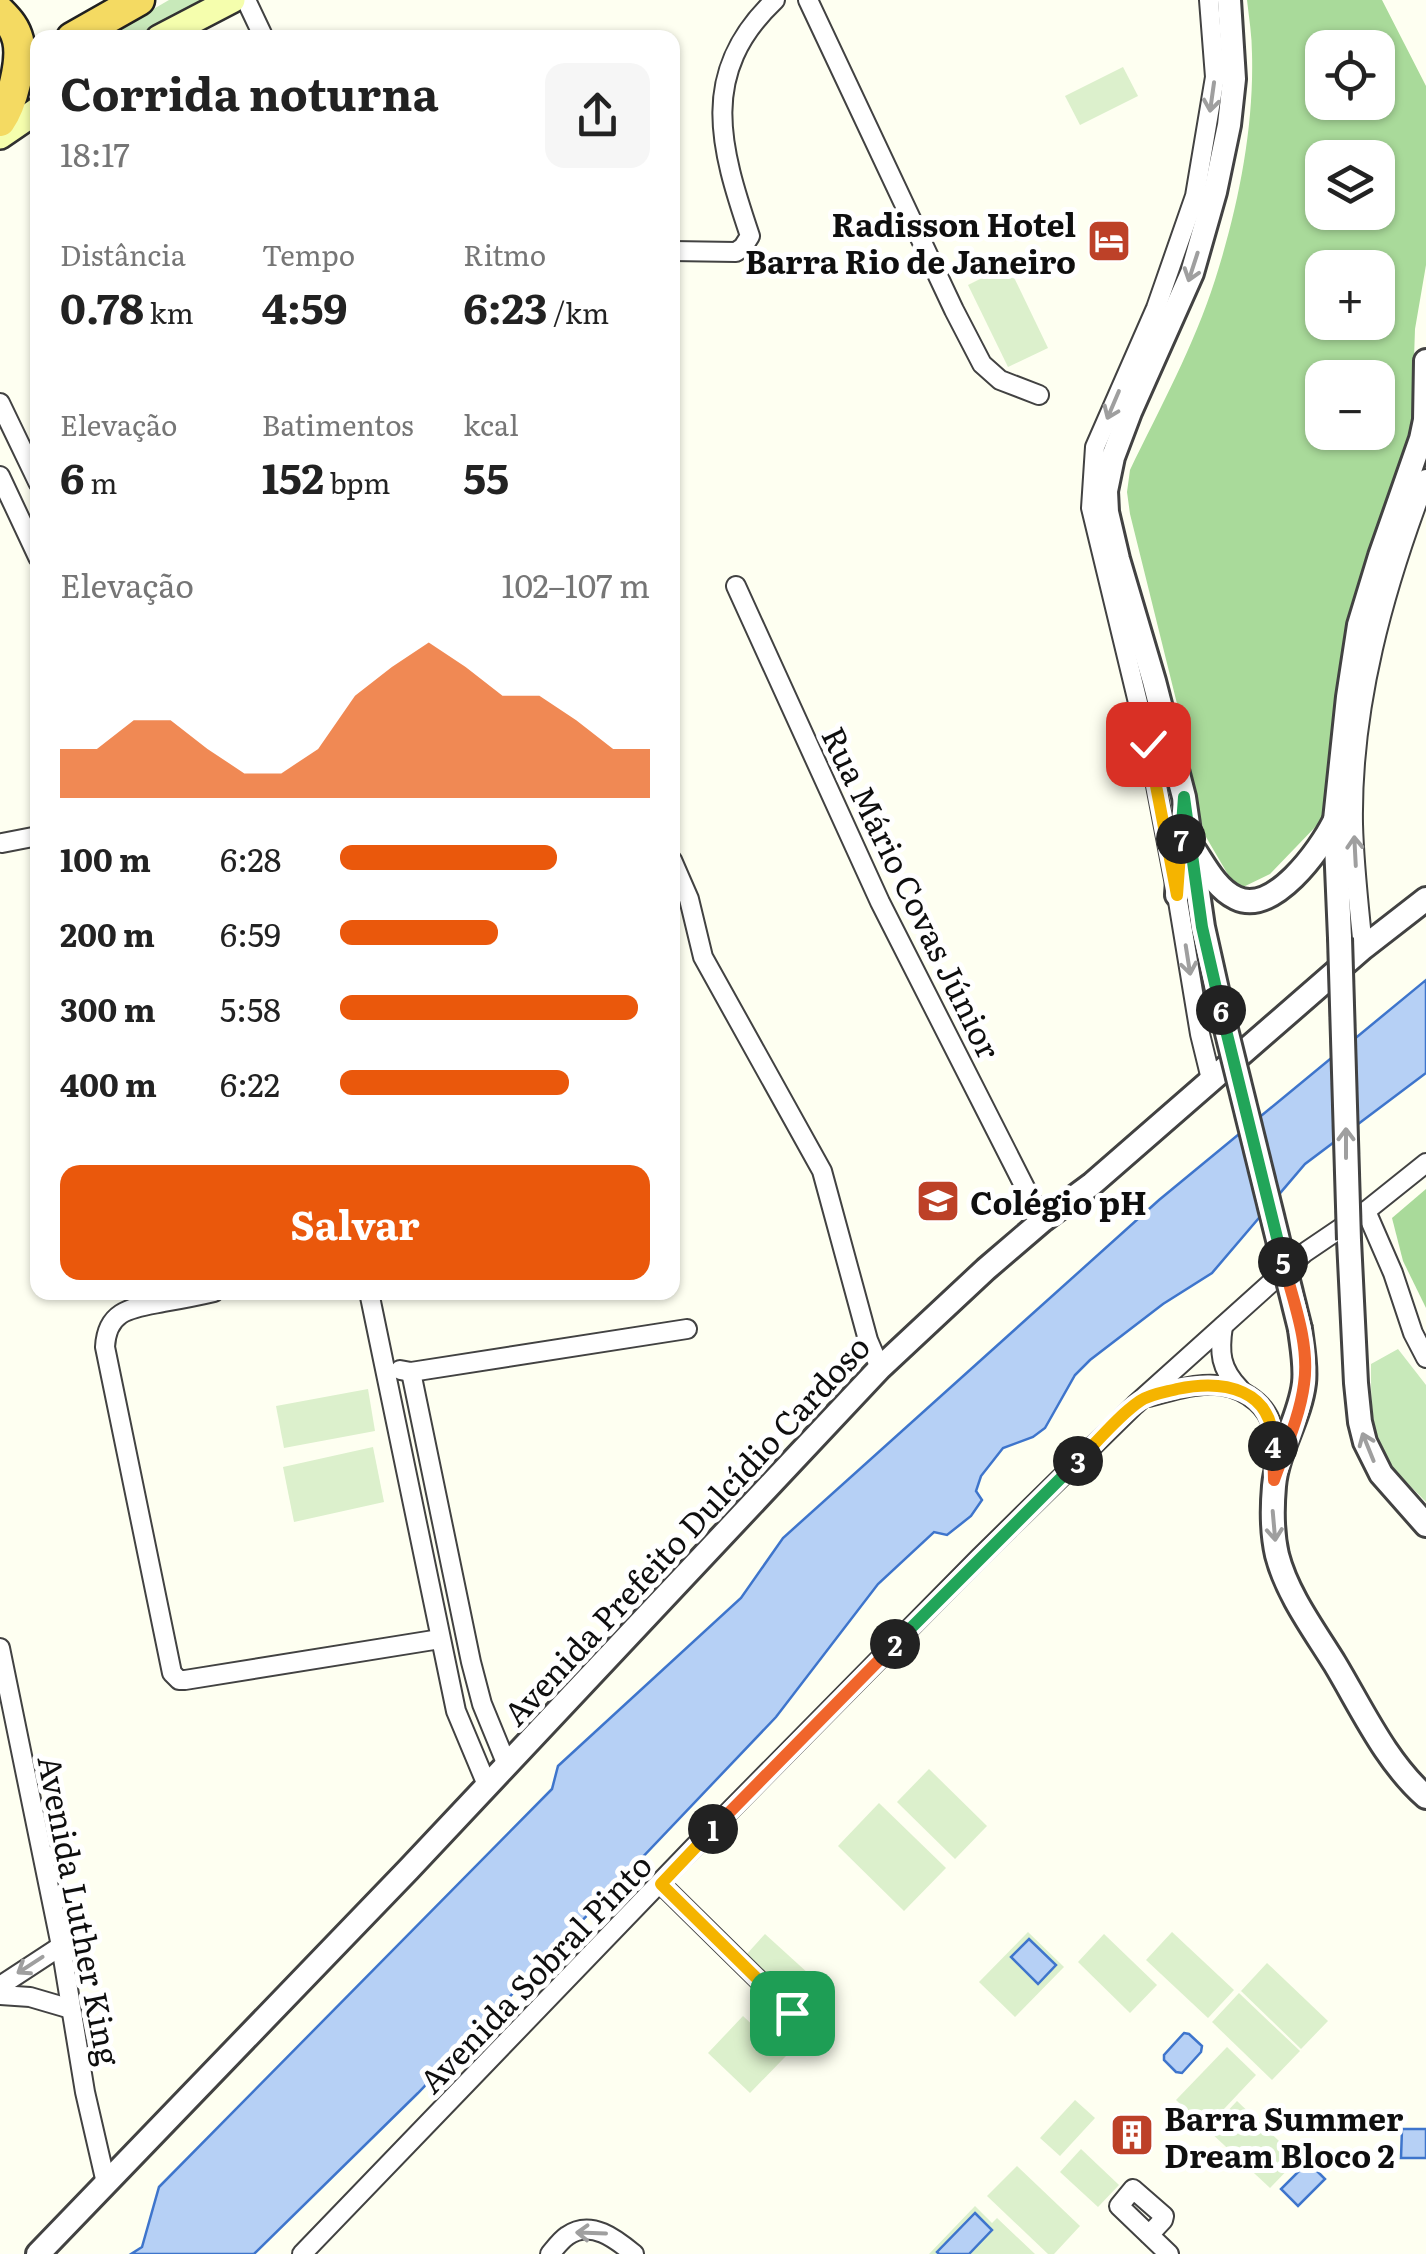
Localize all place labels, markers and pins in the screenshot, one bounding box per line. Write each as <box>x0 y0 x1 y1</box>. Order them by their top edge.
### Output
place label: Radisson Hotel Barra Rio de Janeiro <box>745 199 1076 284</box>
hotel icon: Radisson Hotel Barra Rio de Janeiro <box>1086 218 1132 264</box>
pin <box>1106 702 1191 787</box>
pin: 7 <box>1156 814 1206 864</box>
pin: 6 <box>1196 985 1246 1035</box>
place label: Colégio pH <box>970 1177 1147 1225</box>
school or university icon: Colégio pH <box>915 1178 961 1224</box>
pin: 5 <box>1258 1237 1308 1287</box>
pin: 4 <box>1248 1421 1298 1471</box>
pin: 3 <box>1053 1436 1103 1486</box>
pin: 2 <box>870 1619 920 1669</box>
pin: 1 <box>688 1804 738 1854</box>
pin <box>750 1971 835 2056</box>
place label: Barra Summer Dream Bloco 2 <box>1164 2093 1404 2178</box>
building icon: Barra Summer Dream Bloco 2 <box>1109 2112 1155 2158</box>

